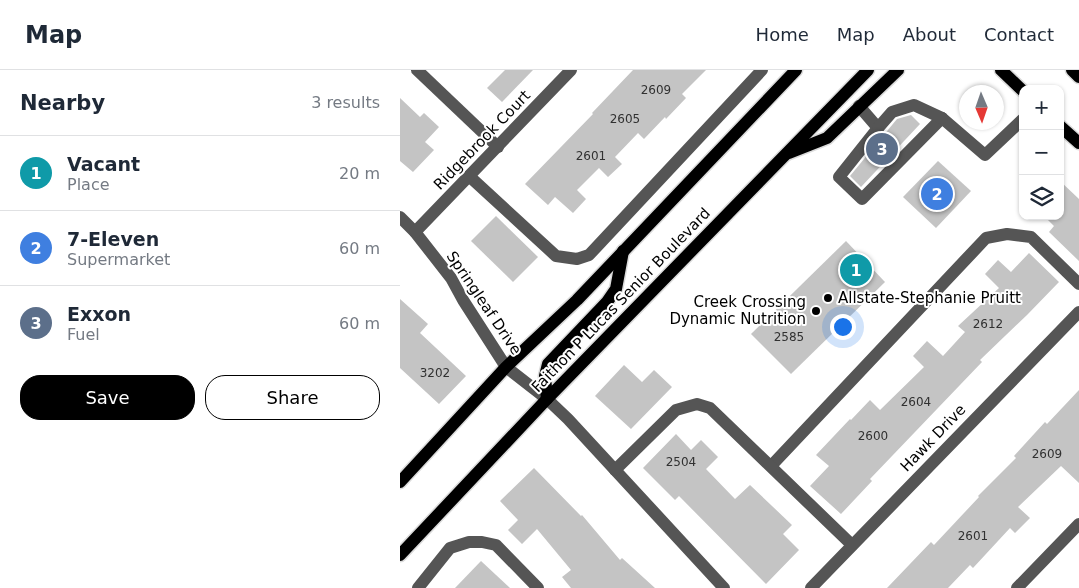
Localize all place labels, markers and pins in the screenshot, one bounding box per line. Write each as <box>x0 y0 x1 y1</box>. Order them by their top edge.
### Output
pin: 3 <box>866 130 898 168</box>
pin: 2 <box>921 175 953 213</box>
pin: 1 <box>840 251 872 289</box>
place label: Allstate-Stephanie Pruitt <box>838 289 1021 307</box>
marker: Allstate-Stephanie Pruitt <box>822 292 834 304</box>
place label: Creek Crossing Dynamic Nutrition <box>669 293 806 328</box>
marker: Creek Crossing Dynamic Nutrition <box>810 305 822 317</box>

